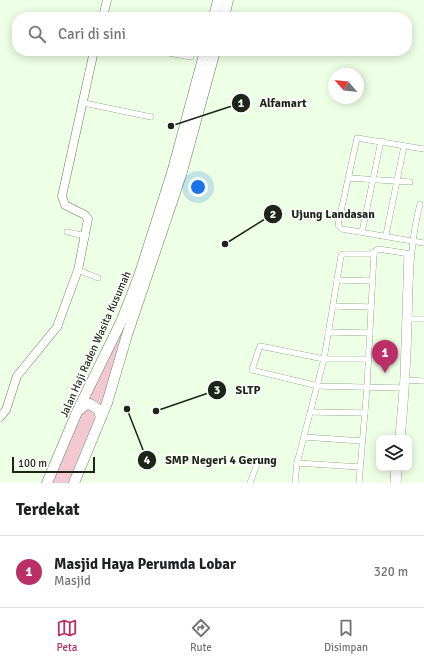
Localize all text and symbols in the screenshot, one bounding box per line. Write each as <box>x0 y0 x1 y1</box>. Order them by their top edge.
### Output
search box <box>12 12 412 56</box>
icon: search <box>26 23 48 45</box>
text: Cari di sini <box>58 25 126 43</box>
north arrow <box>328 68 364 104</box>
callout: Alfamart <box>231 91 314 115</box>
text: 1 <box>238 96 245 111</box>
text: Alfamart <box>259 96 307 111</box>
your location <box>188 177 208 197</box>
callout: Ujung Landasan <box>263 202 382 226</box>
text: 2 <box>270 207 276 222</box>
text: Ujung Landasan <box>291 207 375 222</box>
street label: Jalan Haji Raden Wasita Kusumah <box>57 269 134 419</box>
pin: 1 <box>372 340 398 373</box>
callout: SLTP <box>207 378 268 402</box>
text: 3 <box>214 383 220 398</box>
text: SLTP <box>236 383 260 398</box>
map controls <box>376 435 412 471</box>
button: layers <box>376 435 412 471</box>
callout: SMP Negeri 4 Gerung <box>137 448 285 472</box>
text: 4 <box>144 453 151 468</box>
text: SMP Negeri 4 Gerung <box>165 453 277 468</box>
scale bar <box>12 455 95 474</box>
text: 100 m <box>18 457 47 470</box>
text: Terdekat <box>16 499 80 520</box>
text: Masjid Haya Perumda Lobar <box>54 555 236 573</box>
text: 1 <box>25 564 33 580</box>
text: 320 m <box>374 564 408 580</box>
text: Masjid <box>54 573 91 589</box>
tab: Peta <box>56 617 78 654</box>
tab: Rute <box>190 617 212 654</box>
tab: Disimpan <box>324 617 368 654</box>

